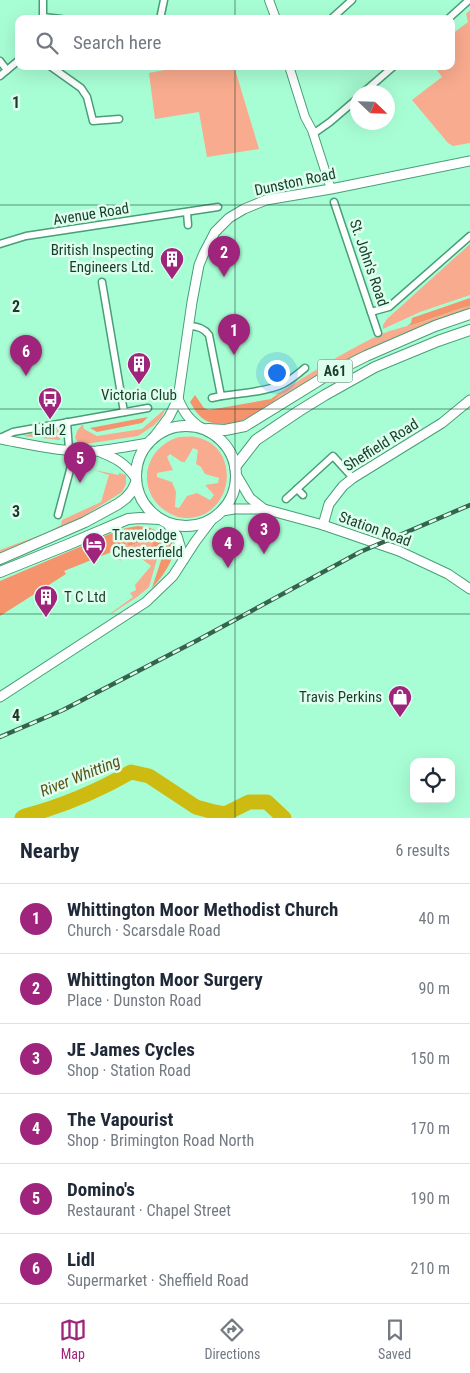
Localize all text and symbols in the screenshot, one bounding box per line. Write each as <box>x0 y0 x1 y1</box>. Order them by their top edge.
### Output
search box <box>15 15 455 70</box>
icon: search <box>33 29 61 57</box>
text: Search here <box>73 31 161 54</box>
north arrow <box>350 85 395 130</box>
text: 1 <box>12 93 20 112</box>
street label: Dunston Road <box>253 165 337 199</box>
street label: Avenue Road <box>52 199 130 229</box>
street label: St. John's Road <box>346 217 392 309</box>
pin: 2 <box>208 236 240 277</box>
place label: British Inspecting Engineers Ltd. <box>51 241 154 276</box>
building icon: British Inspecting Engineers Ltd. <box>159 246 185 280</box>
text: 2 <box>12 297 20 316</box>
pin: 1 <box>218 314 250 355</box>
pin: 6 <box>10 335 42 376</box>
building icon: Victoria Club <box>126 351 152 385</box>
your location <box>264 360 290 386</box>
road number: A61 <box>318 360 352 382</box>
bus stop icon: Lidl 2 <box>37 386 63 420</box>
place label: Victoria Club <box>101 386 177 404</box>
street label: Sheffield Road <box>340 415 422 475</box>
place label: Lidl 2 <box>34 421 66 439</box>
pin: 5 <box>64 442 96 483</box>
text: 3 <box>12 502 20 521</box>
street label: Station Road <box>336 508 414 550</box>
pin: 3 <box>248 513 280 554</box>
place label: Travelodge Chesterfield <box>112 526 183 561</box>
pin: 4 <box>212 527 244 568</box>
hotel icon: Travelodge Chesterfield <box>81 531 107 565</box>
building icon: T C Ltd <box>33 584 59 618</box>
place label: T C Ltd <box>64 588 106 606</box>
shop icon: Travis Perkins <box>387 684 413 718</box>
place label: Travis Perkins <box>299 688 382 706</box>
text: 4 <box>12 706 20 725</box>
water label: River Whitting <box>37 751 123 801</box>
map controls <box>410 758 455 803</box>
button: locate <box>410 758 455 803</box>
text: Nearby <box>20 839 79 863</box>
text: 6 results <box>395 841 450 860</box>
text: Whittington Moor Methodist Church <box>67 898 338 921</box>
text: 1 <box>32 909 40 928</box>
text: 40 m <box>418 909 450 928</box>
text: Church · Scarsdale Road <box>67 921 221 940</box>
text: Whittington Moor Surgery <box>67 968 263 991</box>
text: 2 <box>32 979 40 998</box>
text: 90 m <box>418 979 450 998</box>
text: Place · Dunston Road <box>67 991 201 1010</box>
text: JE James Cycles <box>67 1038 195 1061</box>
text: 3 <box>32 1049 40 1068</box>
text: 150 m <box>411 1049 450 1068</box>
text: Shop · Station Road <box>67 1061 191 1080</box>
text: The Vapourist <box>67 1108 173 1131</box>
text: 4 <box>32 1119 40 1138</box>
text: 170 m <box>411 1119 450 1138</box>
text: Shop · Brimington Road North <box>67 1131 254 1150</box>
text: Domino's <box>67 1178 135 1201</box>
text: 5 <box>32 1189 40 1208</box>
text: 190 m <box>411 1189 450 1208</box>
text: Restaurant · Chapel Street <box>67 1201 231 1220</box>
text: Lidl <box>67 1248 95 1271</box>
text: 6 <box>32 1259 40 1278</box>
text: 210 m <box>411 1259 450 1278</box>
text: Supermarket · Sheffield Road <box>67 1271 249 1290</box>
tab: Map <box>59 1316 87 1362</box>
tab: Directions <box>204 1316 260 1362</box>
tab: Saved <box>378 1316 411 1362</box>

